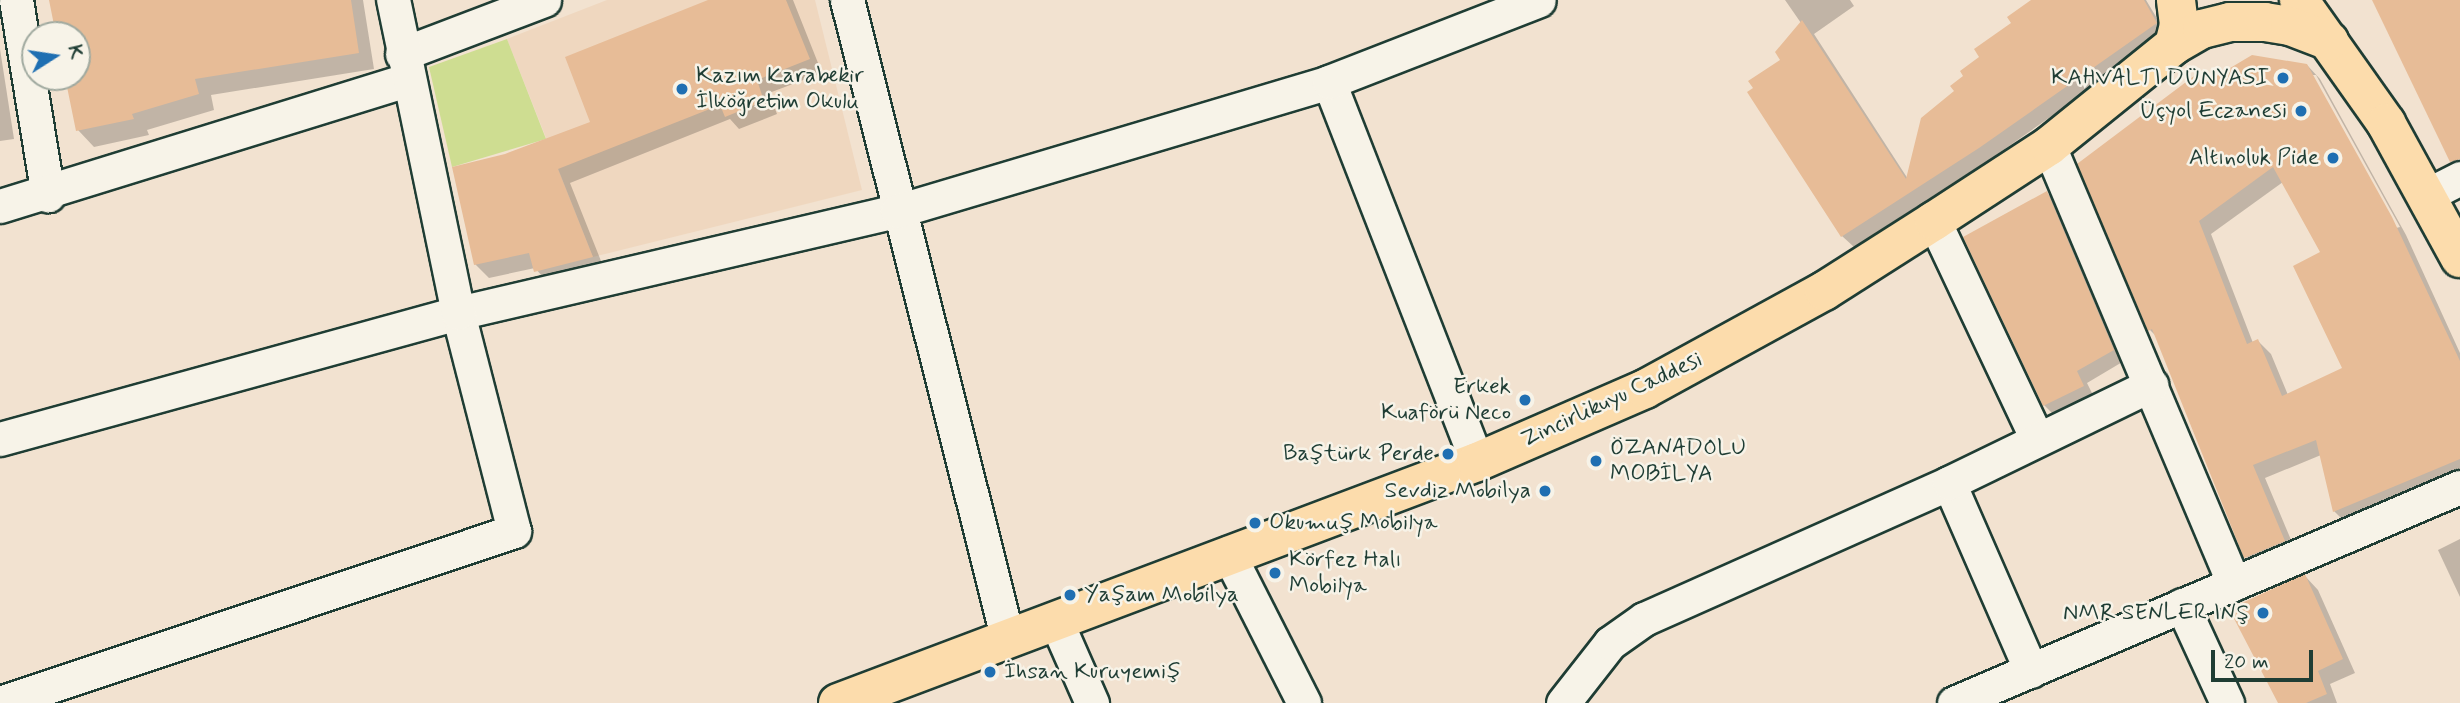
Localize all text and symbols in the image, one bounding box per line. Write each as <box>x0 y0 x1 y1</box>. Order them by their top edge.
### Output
north arrow <box>21 21 91 91</box>
text: K <box>61 43 89 61</box>
place label: Kazım Karabekir İlköğretim Okulu <box>696 62 863 116</box>
place label: KAHVALTI DÜNYASI <box>2052 64 2269 92</box>
marker: KAHVALTI DÜNYASI <box>2275 70 2291 86</box>
marker: Kazım Karabekir İlköğretim Okulu <box>674 81 690 97</box>
place label: Üçyol Eczanesi <box>2137 97 2287 125</box>
marker: Üçyol Eczanesi <box>2293 103 2309 119</box>
place label: Altınoluk Pide <box>2191 144 2319 172</box>
marker: Altınoluk Pide <box>2325 150 2341 166</box>
street label: Zincirlikuyu Caddesi <box>1516 346 1708 454</box>
place label: Erkek Kuaförü Neco <box>1381 373 1511 427</box>
marker: Erkek Kuaförü Neco <box>1517 392 1533 408</box>
place label: ÖZANADOLU MOBİLYA <box>1610 434 1746 488</box>
place label: Baştürk Perde <box>1285 440 1434 468</box>
marker: Baştürk Perde <box>1440 446 1456 462</box>
marker: ÖZANADOLU MOBİLYA <box>1588 453 1604 469</box>
place label: Sevdiz Mobilya <box>1383 477 1531 505</box>
marker: Sevdiz Mobilya <box>1537 483 1553 499</box>
place label: Okumuş Mobilya <box>1269 509 1437 537</box>
marker: Okumuş Mobilya <box>1247 515 1263 531</box>
place label: Körfez Halı Mobilya <box>1289 546 1402 600</box>
marker: Körfez Halı Mobilya <box>1267 565 1283 581</box>
place label: Yaşam Mobilya <box>1084 581 1239 609</box>
marker: Yaşam Mobilya <box>1062 587 1078 603</box>
place label: NMR SENLER INŞ <box>2058 599 2249 627</box>
marker: NMR SENLER INŞ <box>2255 605 2271 621</box>
scale bar <box>2215 636 2316 680</box>
text: 20 m <box>2224 648 2269 676</box>
place label: İhsan Kuruyemiş <box>1004 658 1178 686</box>
marker: İhsan Kuruyemiş <box>982 664 998 680</box>

